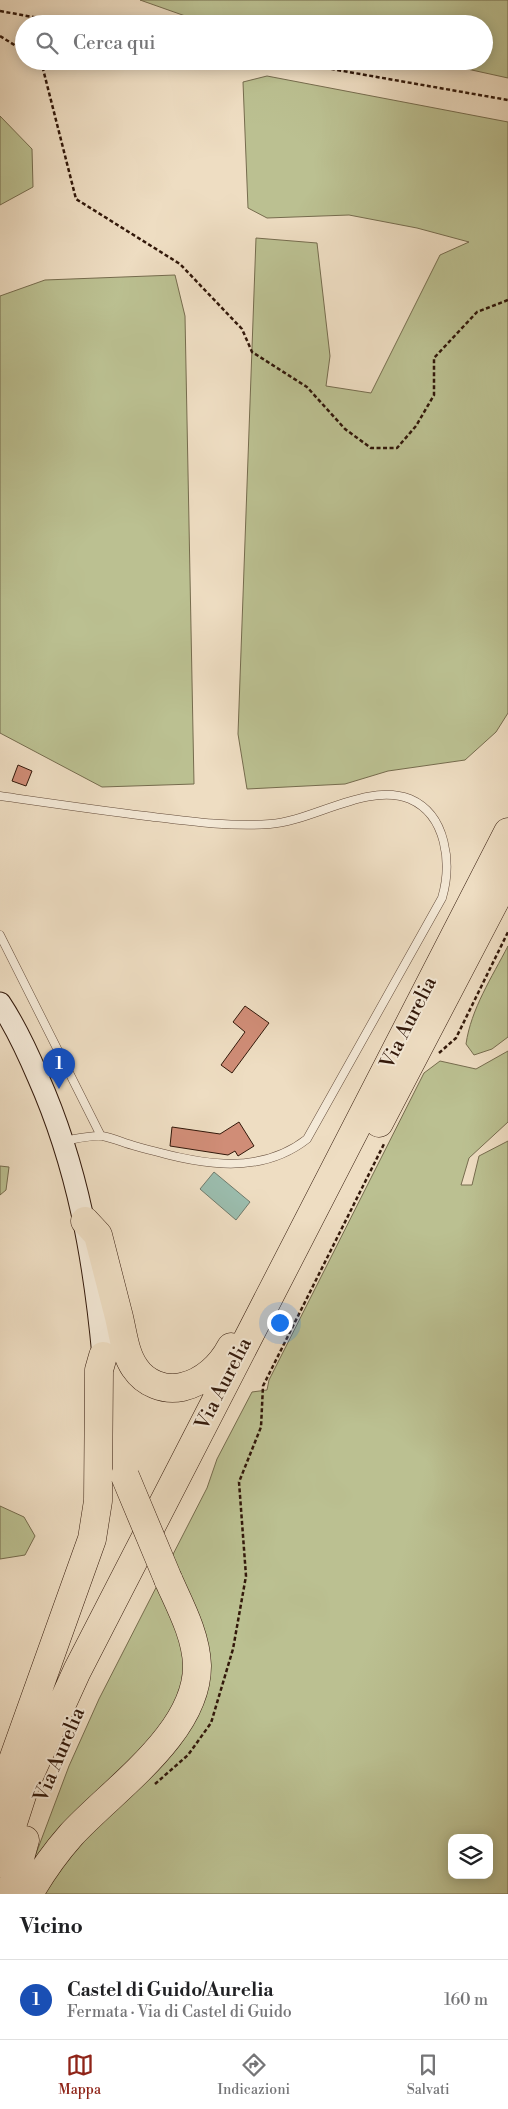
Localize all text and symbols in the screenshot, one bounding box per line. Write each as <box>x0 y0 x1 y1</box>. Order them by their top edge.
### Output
search box <box>15 15 493 70</box>
icon: search <box>33 29 61 57</box>
text: Cerca qui <box>73 31 156 55</box>
street label: Via Aurelia <box>375 972 443 1074</box>
pin: 1 <box>43 1048 75 1089</box>
your location <box>267 1310 293 1336</box>
street label: Via Aurelia <box>190 1333 258 1435</box>
street label: Via Aurelia <box>29 1703 91 1807</box>
map controls <box>448 1834 493 1879</box>
button: layers <box>448 1834 493 1879</box>
text: Vicino <box>20 1914 83 1940</box>
text: Castel di Guido/Aurelia <box>67 1978 273 2002</box>
text: 1 <box>32 1990 40 2010</box>
text: 160 m <box>444 1990 488 2010</box>
text: Fermata · Via di Castel di Guido <box>67 2002 292 2022</box>
tab: Mappa <box>58 2051 101 2099</box>
tab: Indicazioni <box>218 2051 290 2099</box>
tab: Salvati <box>407 2051 450 2099</box>

